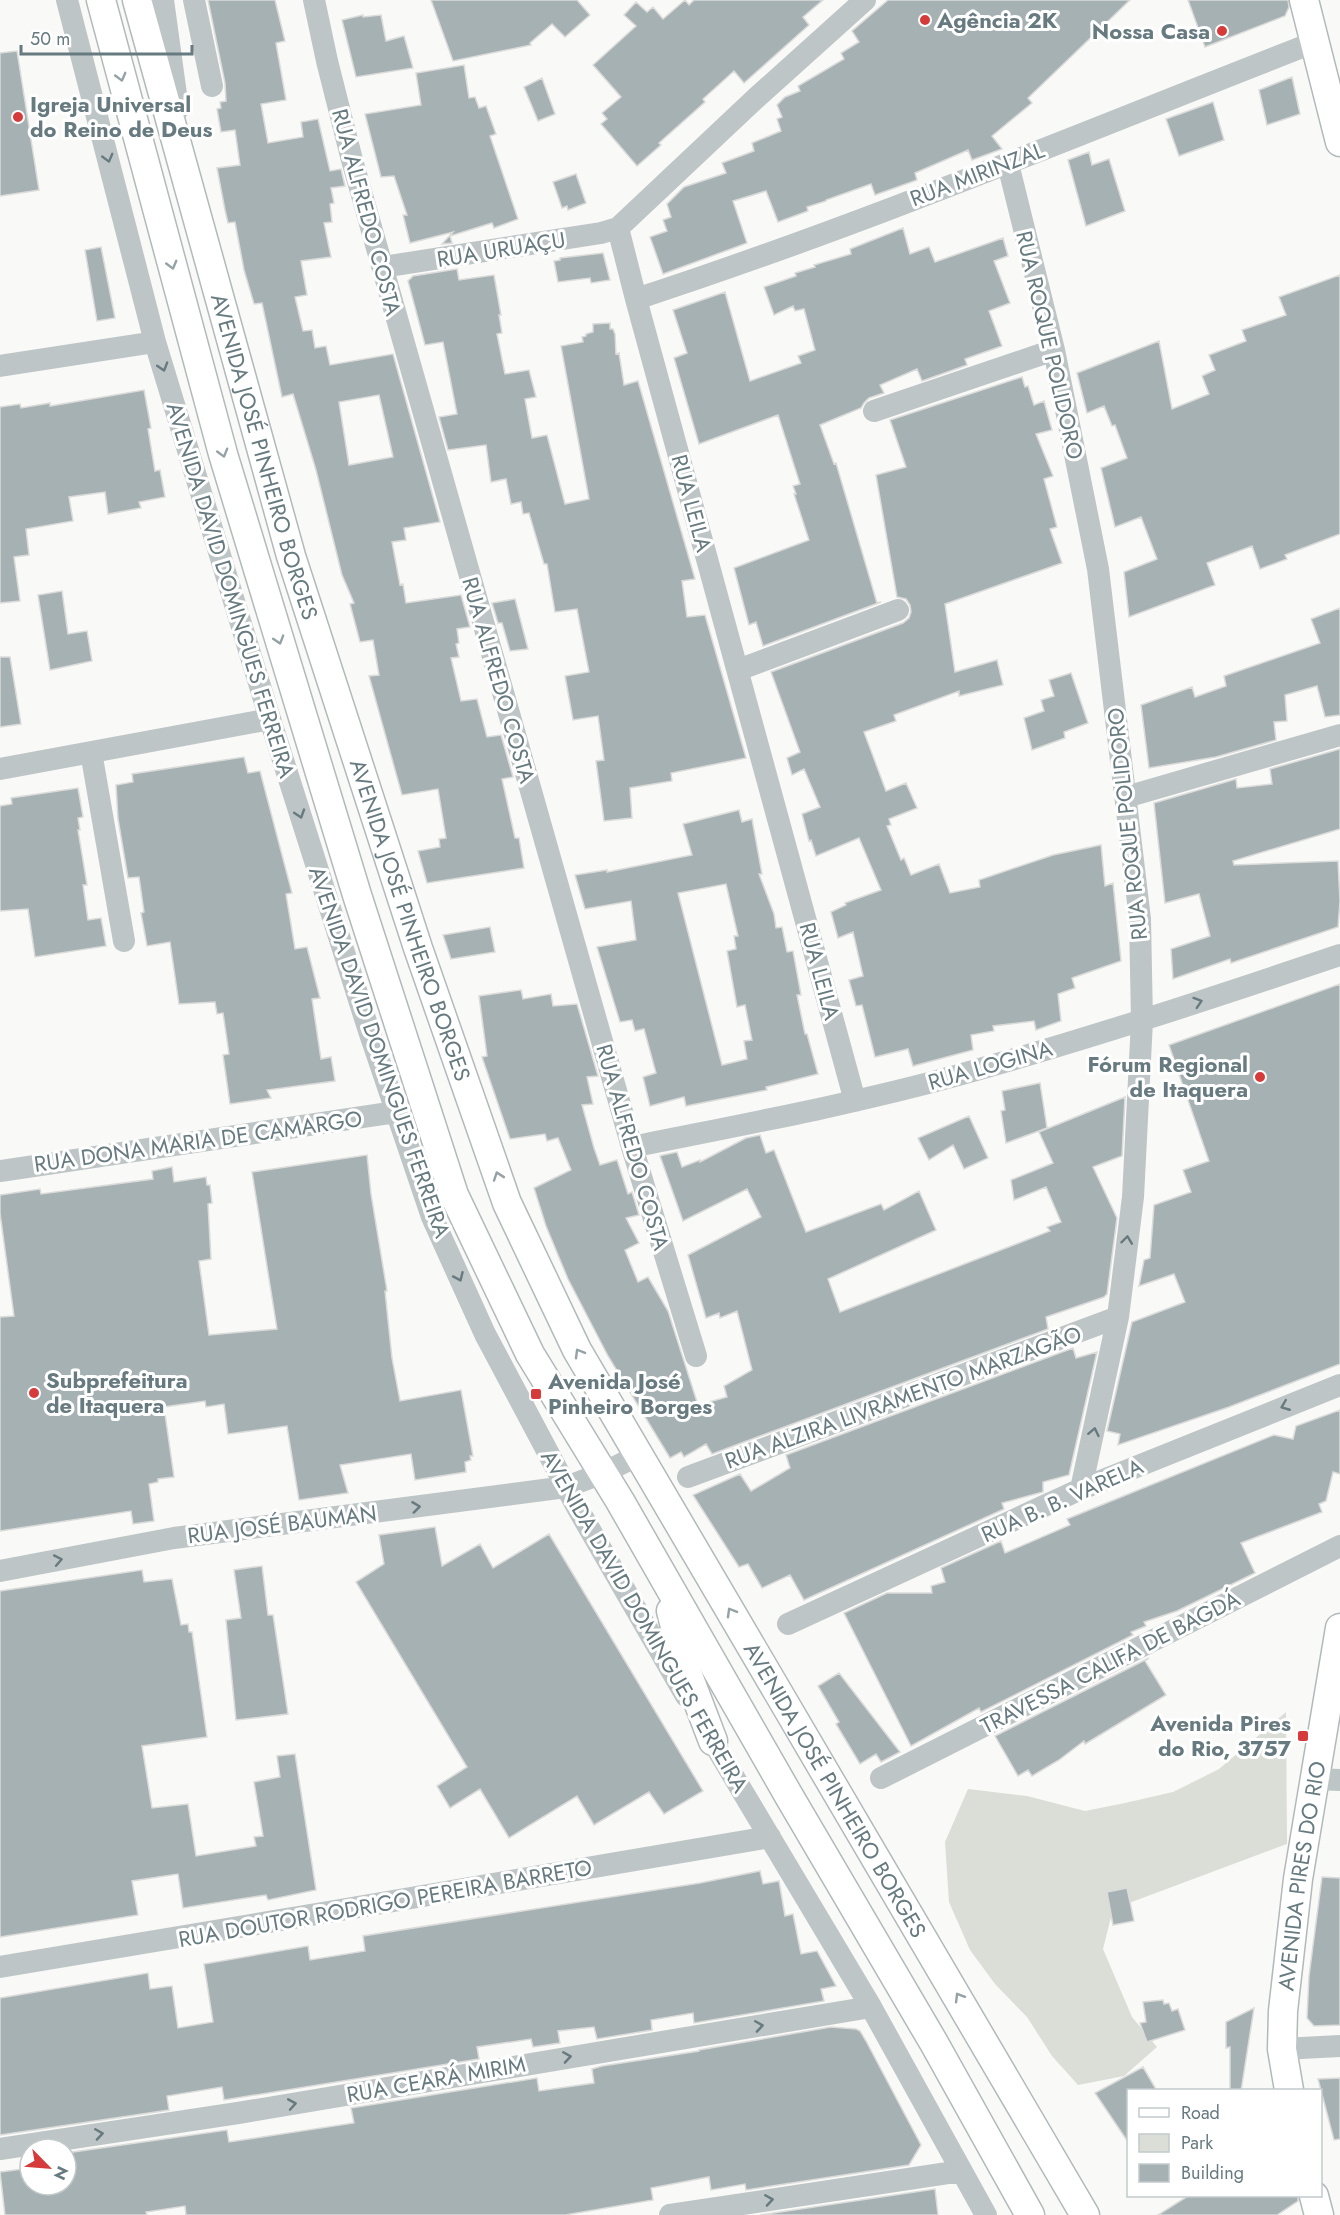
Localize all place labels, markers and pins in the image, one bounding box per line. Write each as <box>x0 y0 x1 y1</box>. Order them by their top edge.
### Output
place label: Agência 2K <box>936 4 1058 36</box>
marker: Agência 2K <box>918 13 932 27</box>
place label: Nossa Casa <box>1092 15 1210 47</box>
marker: Nossa Casa <box>1215 24 1229 38</box>
place label: Igreja Universal do Reino de Deus <box>30 88 213 145</box>
marker: Igreja Universal do Reino de Deus <box>11 110 25 124</box>
place label: Fórum Regional de Itaquera <box>1087 1048 1248 1105</box>
marker: Fórum Regional de Itaquera <box>1253 1070 1267 1084</box>
place label: Subprefeitura de Itaquera <box>46 1364 188 1421</box>
place label: Avenida José Pinheiro Borges <box>547 1365 712 1422</box>
marker: Subprefeitura de Itaquera <box>27 1386 41 1400</box>
marker: Avenida José Pinheiro Borges <box>529 1387 543 1401</box>
place label: Avenida Pires do Rio, 3757 <box>1149 1707 1292 1764</box>
marker: Avenida Pires do Rio, 3757 <box>1296 1729 1310 1743</box>

